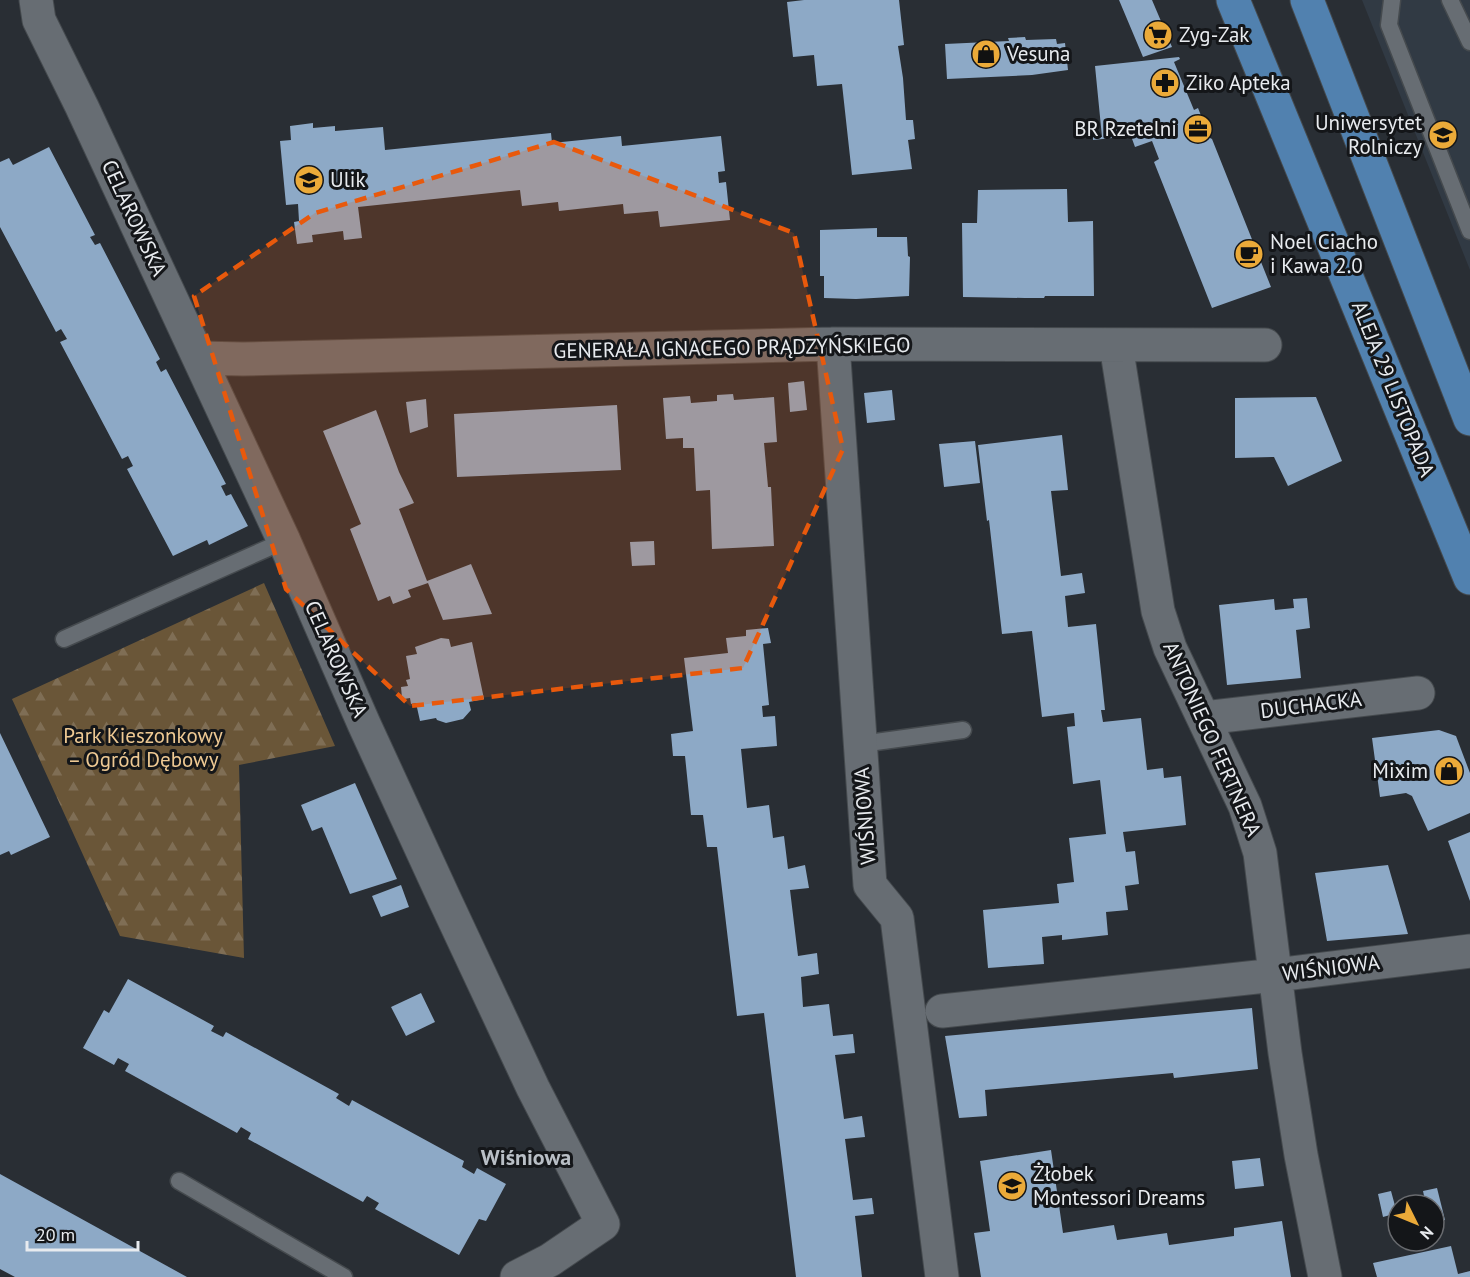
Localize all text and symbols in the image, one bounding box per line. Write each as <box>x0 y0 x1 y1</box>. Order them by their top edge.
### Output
supermarket icon: Zyg-Zak <box>1142 19 1174 51</box>
place label: Zyg-Zak <box>1179 21 1249 48</box>
shop icon: Vesuna <box>970 38 1002 70</box>
place label: Vesuna <box>1006 40 1070 67</box>
pharmacy icon: Ziko Apteka <box>1149 67 1181 99</box>
place label: Ziko Apteka <box>1186 69 1291 96</box>
place label: Uniwersytet Rolniczy <box>1315 109 1422 160</box>
office icon: BR Rzetelni <box>1182 113 1214 145</box>
place label: BR Rzetelni <box>1074 115 1177 142</box>
school or university icon: Uniwersytet Rolniczy <box>1427 119 1459 151</box>
street label: CELAROWSKA <box>96 155 173 281</box>
school or university icon: Ulik <box>293 164 325 196</box>
place label: Ulik <box>330 166 366 193</box>
place label: Noel Ciacho i Kawa 2.0 <box>1270 228 1378 279</box>
cafe icon: Noel Ciacho i Kawa 2.0 <box>1233 238 1265 270</box>
street label: ALEJA 29 LISTOPADA <box>1346 297 1441 481</box>
street label: GENERAŁA IGNACEGO PRĄDZYŃSKIEGO <box>553 331 911 364</box>
street label: CELAROWSKA <box>299 596 375 722</box>
street label: ANTONIEGO FERTNERA <box>1157 637 1268 841</box>
street label: DUCHACKA <box>1259 685 1364 724</box>
park label: Park Kieszonkowy – Ogród Dębowy <box>63 722 223 773</box>
shop icon: Mixim <box>1433 755 1465 787</box>
place label: Mixim <box>1372 757 1428 784</box>
street label: WIŚNIOWA <box>848 766 881 866</box>
street label: WIŚNIOWA <box>1281 948 1382 987</box>
district label: Wiśniowa <box>481 1143 571 1171</box>
place label: Żłobek Montessori Dreams <box>1033 1160 1205 1211</box>
school or university icon: Żłobek Montessori Dreams <box>996 1170 1028 1202</box>
north arrow <box>1386 1193 1446 1253</box>
scale bar <box>27 1214 138 1252</box>
text: 20 m <box>36 1223 75 1246</box>
text: N <box>1416 1223 1438 1244</box>

